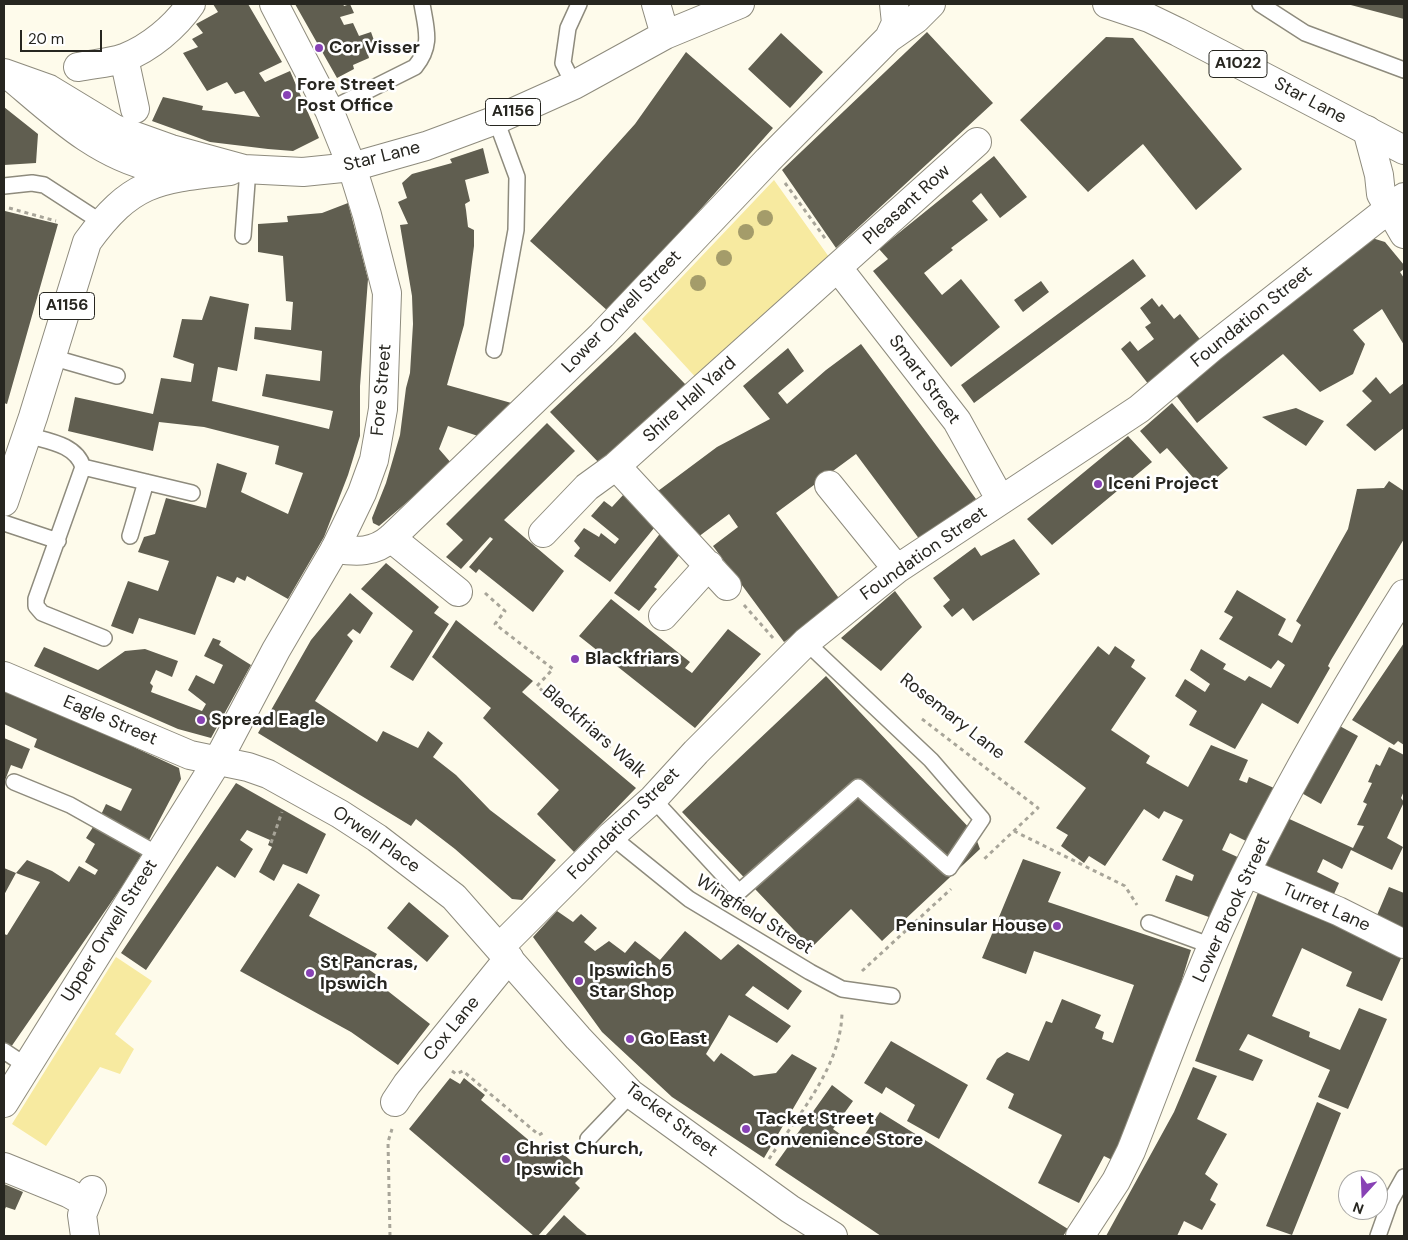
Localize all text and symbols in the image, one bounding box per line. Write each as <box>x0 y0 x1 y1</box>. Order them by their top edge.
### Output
scale bar <box>22 20 105 52</box>
text: 20 m <box>28 29 64 49</box>
place label: Cor Visser <box>329 37 420 59</box>
marker: Cor Visser <box>313 42 325 54</box>
road number: A1022 <box>1209 51 1267 78</box>
street label: Star Lane <box>1270 73 1350 129</box>
place label: Fore Street Post Office <box>297 74 395 116</box>
marker: Fore Street Post Office <box>281 89 293 101</box>
road number: A1156 <box>486 98 540 125</box>
street label: Star Lane <box>341 137 423 177</box>
street label: Pleasant Row <box>859 160 955 250</box>
street label: Lower Orwell Street <box>558 246 686 378</box>
street label: Foundation Street <box>1187 262 1317 372</box>
road number: A1156 <box>40 292 94 320</box>
street label: Smart Street <box>884 331 964 429</box>
street label: Fore Street <box>367 343 397 437</box>
street label: Shire Hall Yard <box>639 353 741 447</box>
place label: Iceni Project <box>1108 473 1219 495</box>
marker: Iceni Project <box>1092 478 1104 490</box>
street label: Foundation Street <box>857 502 991 606</box>
place label: Blackfriars <box>585 648 680 670</box>
marker: Blackfriars <box>569 653 581 665</box>
street label: Rosemary Lane <box>895 669 1009 765</box>
street label: Blackfriars Walk <box>538 681 650 783</box>
street label: Eagle Street <box>60 692 160 750</box>
place label: Spread Eagle <box>211 709 326 731</box>
marker: Spread Eagle <box>195 714 207 726</box>
street label: Foundation Street <box>563 763 685 885</box>
street label: Orwell Place <box>328 802 424 878</box>
street label: Lower Brook Street <box>1189 834 1275 986</box>
street label: Upper Orwell Street <box>57 856 163 1006</box>
street label: Wingfield Street <box>692 870 816 960</box>
street label: Turret Lane <box>1279 879 1373 937</box>
place label: Peninsular House <box>895 915 1047 937</box>
marker: Peninsular House <box>1051 920 1063 932</box>
place label: St Pancras, Ipswich <box>320 952 418 994</box>
place label: Ipswich 5 Star Shop <box>589 960 675 1002</box>
marker: St Pancras, Ipswich <box>304 967 316 979</box>
marker: Ipswich 5 Star Shop <box>573 975 585 987</box>
street label: Cox Lane <box>419 992 485 1066</box>
place label: Go East <box>640 1028 707 1050</box>
marker: Go East <box>624 1033 636 1045</box>
street label: Tacket Street <box>621 1078 721 1162</box>
place label: Tacket Street Convenience Store <box>756 1108 923 1150</box>
marker: Tacket Street Convenience Store <box>740 1123 752 1135</box>
place label: Christ Church, Ipswich <box>516 1138 643 1180</box>
marker: Christ Church, Ipswich <box>500 1153 512 1165</box>
north arrow <box>1338 1170 1388 1220</box>
text: N <box>1350 1198 1366 1218</box>

